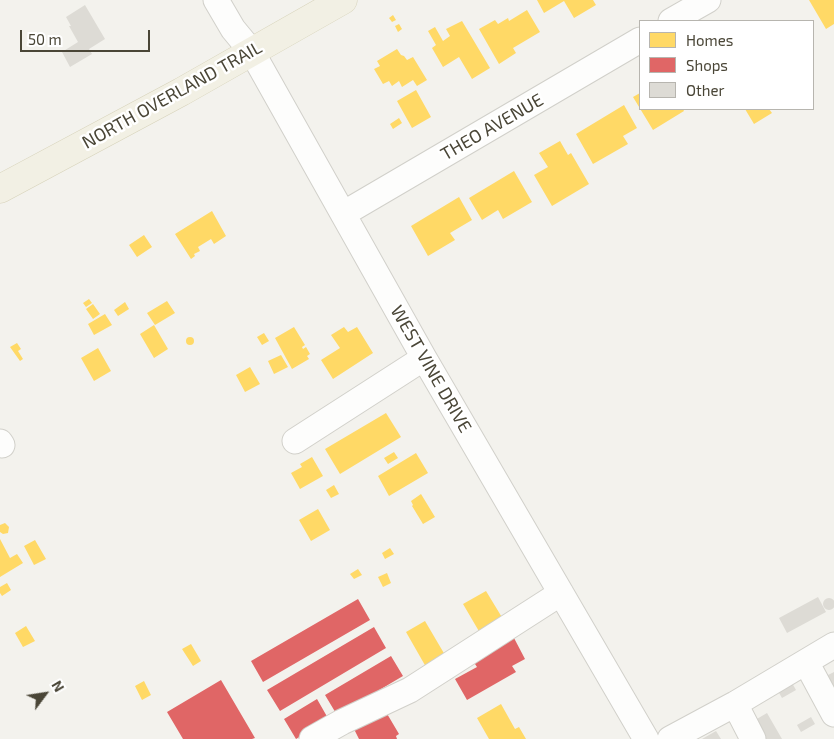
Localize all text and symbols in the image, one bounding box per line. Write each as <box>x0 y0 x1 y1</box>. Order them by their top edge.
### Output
scale bar <box>22 20 152 52</box>
legend <box>639 20 814 110</box>
text: 50 m <box>28 30 62 48</box>
text: Homes <box>686 31 733 49</box>
street label: NORTH OVERLAND TRAIL <box>78 37 266 153</box>
text: Shops <box>686 56 728 74</box>
text: Other <box>686 81 725 99</box>
street label: THEO AVENUE <box>437 89 547 165</box>
street label: WEST VINE DRIVE <box>386 302 476 436</box>
north arrow <box>20 669 70 719</box>
text: N <box>48 677 68 695</box>

